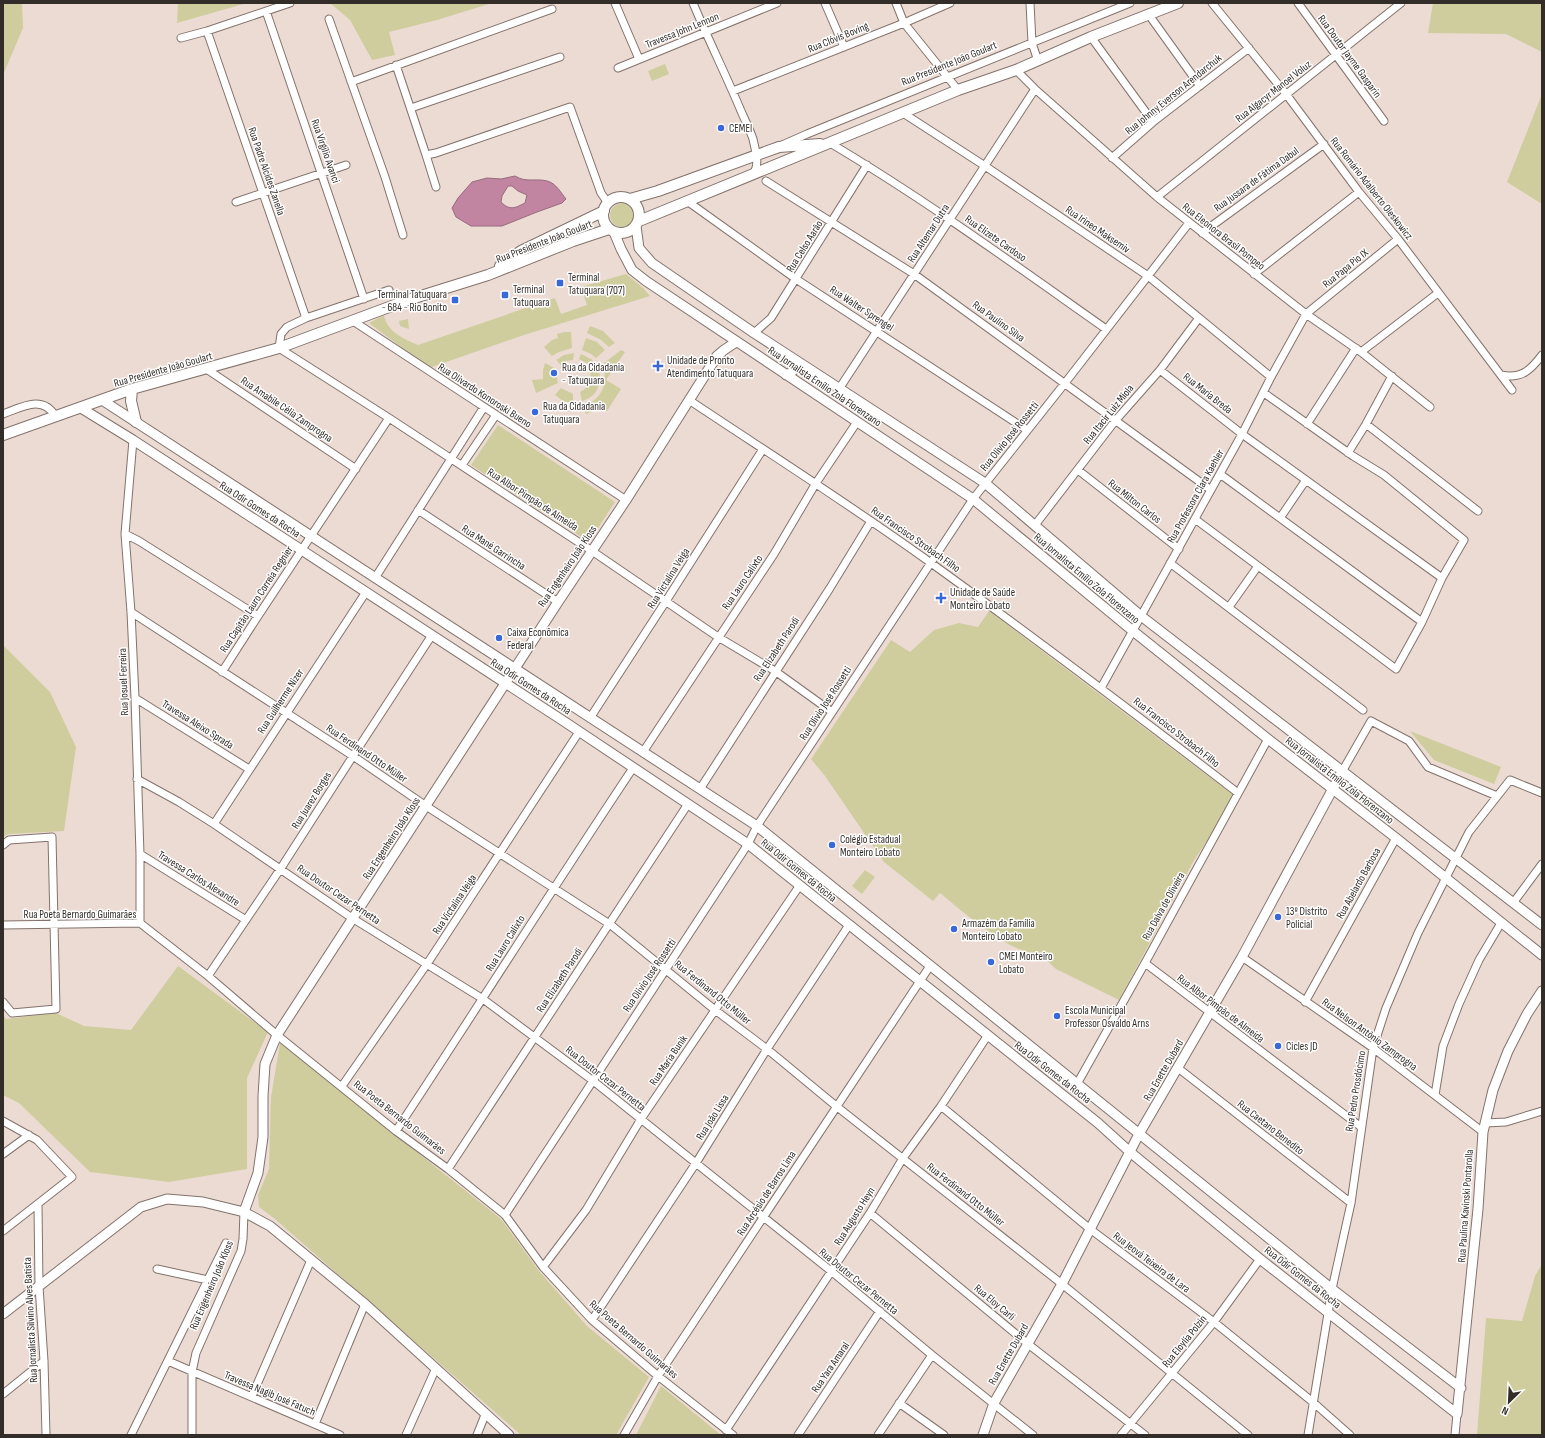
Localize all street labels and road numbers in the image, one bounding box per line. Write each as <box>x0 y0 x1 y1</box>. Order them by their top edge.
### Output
street label: Travessa John Lennon <box>644 10 721 51</box>
street label: Rua Doutor Jayme Gasparin <box>1315 12 1384 100</box>
street label: Rua Clóvis Boving <box>806 19 871 56</box>
street label: Rua Presidente João Goulart <box>900 38 999 89</box>
street label: Rua Johnny Everson Arendarchuk <box>1122 51 1225 137</box>
street label: Rua Algacyr Manoel Voluz <box>1233 58 1314 125</box>
street label: Rua Virgílio Avanci <box>309 118 343 185</box>
street label: Rua Padre Alcides Zanella <box>245 125 288 217</box>
street label: Rua Romário Adalberto Oleskowicz <box>1328 135 1416 242</box>
street label: Rua Jussara de Fátima Dabul <box>1211 144 1301 215</box>
street label: Rua Eleonora Brasil Pompeo <box>1180 200 1268 273</box>
street label: Rua Altemar Dutra <box>905 202 952 265</box>
street label: Rua Irineo Maksemiv <box>1063 203 1133 256</box>
street label: Rua Elizete Cardoso <box>962 212 1029 265</box>
street label: Rua Presidente João Goulart <box>494 217 595 266</box>
street label: Rua Celso Aarão <box>783 218 826 275</box>
street label: Rua Papa Pio IX <box>1320 246 1371 291</box>
street label: Rua Walter Sprengel <box>827 283 896 334</box>
street label: Rua Paulino Silva <box>970 298 1027 345</box>
street label: Rua Jornalista Emílio Zola Florenzano <box>766 344 884 429</box>
street label: Rua Presidente João Goulart <box>112 349 215 390</box>
street label: Rua Olivardo Konoroski Bueno <box>436 360 534 431</box>
street label: Rua Maria Breda <box>1181 370 1235 417</box>
street label: Rua Amabile Célia Zamprogna <box>238 374 335 445</box>
street label: Rua Itacir Luiz Miola <box>1080 382 1136 447</box>
street label: Rua Olivio José Rossetti <box>977 399 1041 474</box>
street label: Rua Professora Clara Kaehler <box>1164 447 1227 545</box>
street label: Rua Albor Pimpão de Almeida <box>485 465 580 534</box>
street label: Rua Milton Carlos <box>1106 477 1164 526</box>
street label: Rua Odir Gomes da Rocha <box>217 479 302 540</box>
street label: Rua Francisco Strobach Filho <box>869 504 963 575</box>
street label: Rua Mané Garrincha <box>459 522 528 573</box>
street label: Rua Engenheiro João Kloss <box>535 523 600 610</box>
street label: Rua Jornalista Emílio Zola Florenzano <box>1031 530 1142 627</box>
street label: Rua Capitão Lauro Correia Regnier <box>217 544 296 655</box>
street label: Rua Victalina Veiga <box>645 546 692 611</box>
street label: Rua Lauro Calixto <box>719 552 766 612</box>
street label: Rua Elizabeth Parodi <box>751 615 802 684</box>
street label: Rua Josuel Ferreira <box>116 648 131 716</box>
street label: Rua Odir Gomes da Rocha <box>488 656 573 717</box>
street label: Rua Olivio José Rossetti <box>797 664 854 743</box>
street label: Rua Guilherme Nizer <box>255 667 306 736</box>
street label: Rua Francisco Strobach Filho <box>1131 695 1223 770</box>
street label: Travessa Aleixo Sprada <box>160 697 236 752</box>
street label: Rua Ferdinand Otto Müller <box>324 722 410 785</box>
street label: Rua Jornalista Emílio Zola Florenzano <box>1283 734 1397 827</box>
street label: Rua Juarez Borges <box>289 769 334 831</box>
street label: Rua Engenheiro João Kloss <box>360 795 423 882</box>
street label: Rua Odir Gomes da Rocha <box>758 836 839 905</box>
street label: Rua Abelardo Barbosa <box>1334 845 1383 921</box>
street label: Travessa Carlos Alexandre <box>155 848 242 909</box>
street label: Rua Doutor Cezar Pernetta <box>294 862 383 927</box>
street label: Rua Dalva de Oliveira <box>1139 870 1187 943</box>
street label: Rua Victalina Veiga <box>430 872 479 937</box>
street label: Rua Poeta Bernardo Guimarães <box>24 908 136 921</box>
street label: Rua Lauro Calixto <box>483 913 528 974</box>
street label: Rua Olivio José Rossetti <box>620 936 679 1014</box>
street label: Rua Elizabeth Parodi <box>534 946 585 1015</box>
street label: Rua Ferdinand Otto Müller <box>672 957 754 1027</box>
street label: Rua Albor Pimpão de Almeida <box>1175 971 1267 1045</box>
street label: Rua Nelson Antônio Zamprogna <box>1320 996 1420 1073</box>
street label: Rua Maria Bunik <box>647 1032 690 1088</box>
street label: Rua Enette Dubard <box>1141 1037 1186 1103</box>
street label: Rua Odir Gomes da Rocha <box>1012 1039 1093 1106</box>
street label: Rua Doutor Cezar Pernetta <box>563 1043 648 1114</box>
street label: Rua Pedro Prosdócimo <box>1343 1049 1368 1133</box>
street label: Rua Poeta Bernardo Guimarães <box>351 1078 448 1157</box>
street label: Rua João Lissa <box>693 1092 731 1142</box>
street label: Rua Caetano Benedito <box>1235 1097 1307 1158</box>
street label: Rua Arcésio de Barros Lima <box>734 1148 799 1238</box>
street label: Rua Paulina Kavinski Pontarolla <box>1455 1149 1476 1263</box>
street label: Rua Ferdinand Otto Müller <box>924 1160 1007 1229</box>
street label: Rua Augusto Heyn <box>831 1184 878 1248</box>
street label: Rua Jeová Teixeira de Lara <box>1111 1229 1193 1296</box>
street label: Rua Engenheiro João Kloss <box>187 1239 236 1332</box>
street label: Rua Odir Gomes da Rocha <box>1262 1244 1343 1311</box>
street label: Rua Doutor Cezar Pernetta <box>817 1246 901 1317</box>
street label: Rua Jornalista Silvino Alves Batista <box>21 1257 40 1383</box>
street label: Rua Eloy Carli <box>972 1281 1018 1323</box>
street label: Rua Poeta Bernardo Guimarães <box>587 1297 681 1381</box>
street label: Rua Eloylia Polzin <box>1159 1312 1210 1370</box>
street label: Rua Enette Dubard <box>986 1321 1031 1387</box>
street label: Rua Yara Amaral <box>809 1339 852 1395</box>
street label: Travessa Nagib José Fatuch <box>222 1368 318 1419</box>

